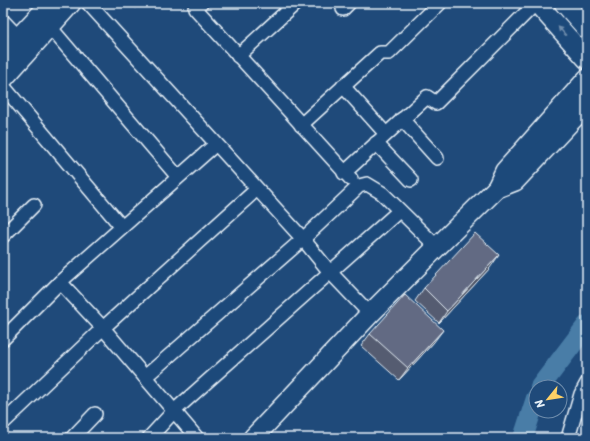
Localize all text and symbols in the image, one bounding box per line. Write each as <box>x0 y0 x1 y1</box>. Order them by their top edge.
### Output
one-way arrow <box>557 26 567 36</box>
north arrow <box>528 379 568 419</box>
text: N <box>529 395 550 413</box>

